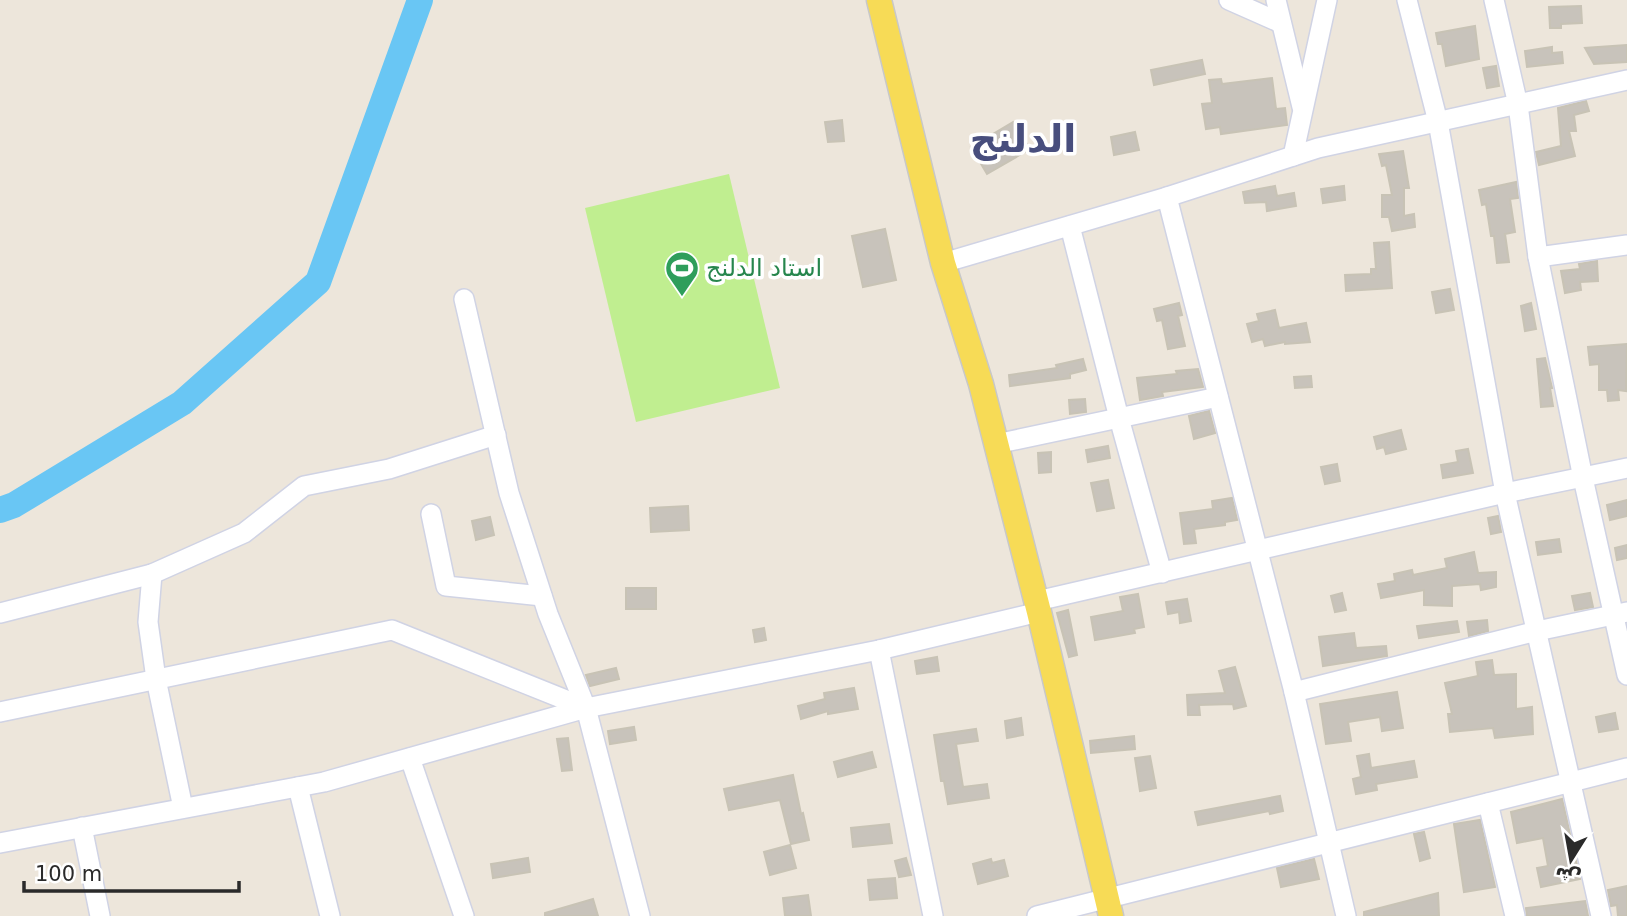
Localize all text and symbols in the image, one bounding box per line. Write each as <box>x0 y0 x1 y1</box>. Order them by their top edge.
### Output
district label: الدلنج <box>970 117 1076 161</box>
sports icon: استاد الدلنج <box>663 249 701 298</box>
place label: استاد الدلنج <box>706 254 822 282</box>
north arrow <box>1536 825 1606 895</box>
scale bar <box>24 850 240 894</box>
text: 100 m <box>35 862 102 886</box>
text: ش <box>1553 862 1583 890</box>

